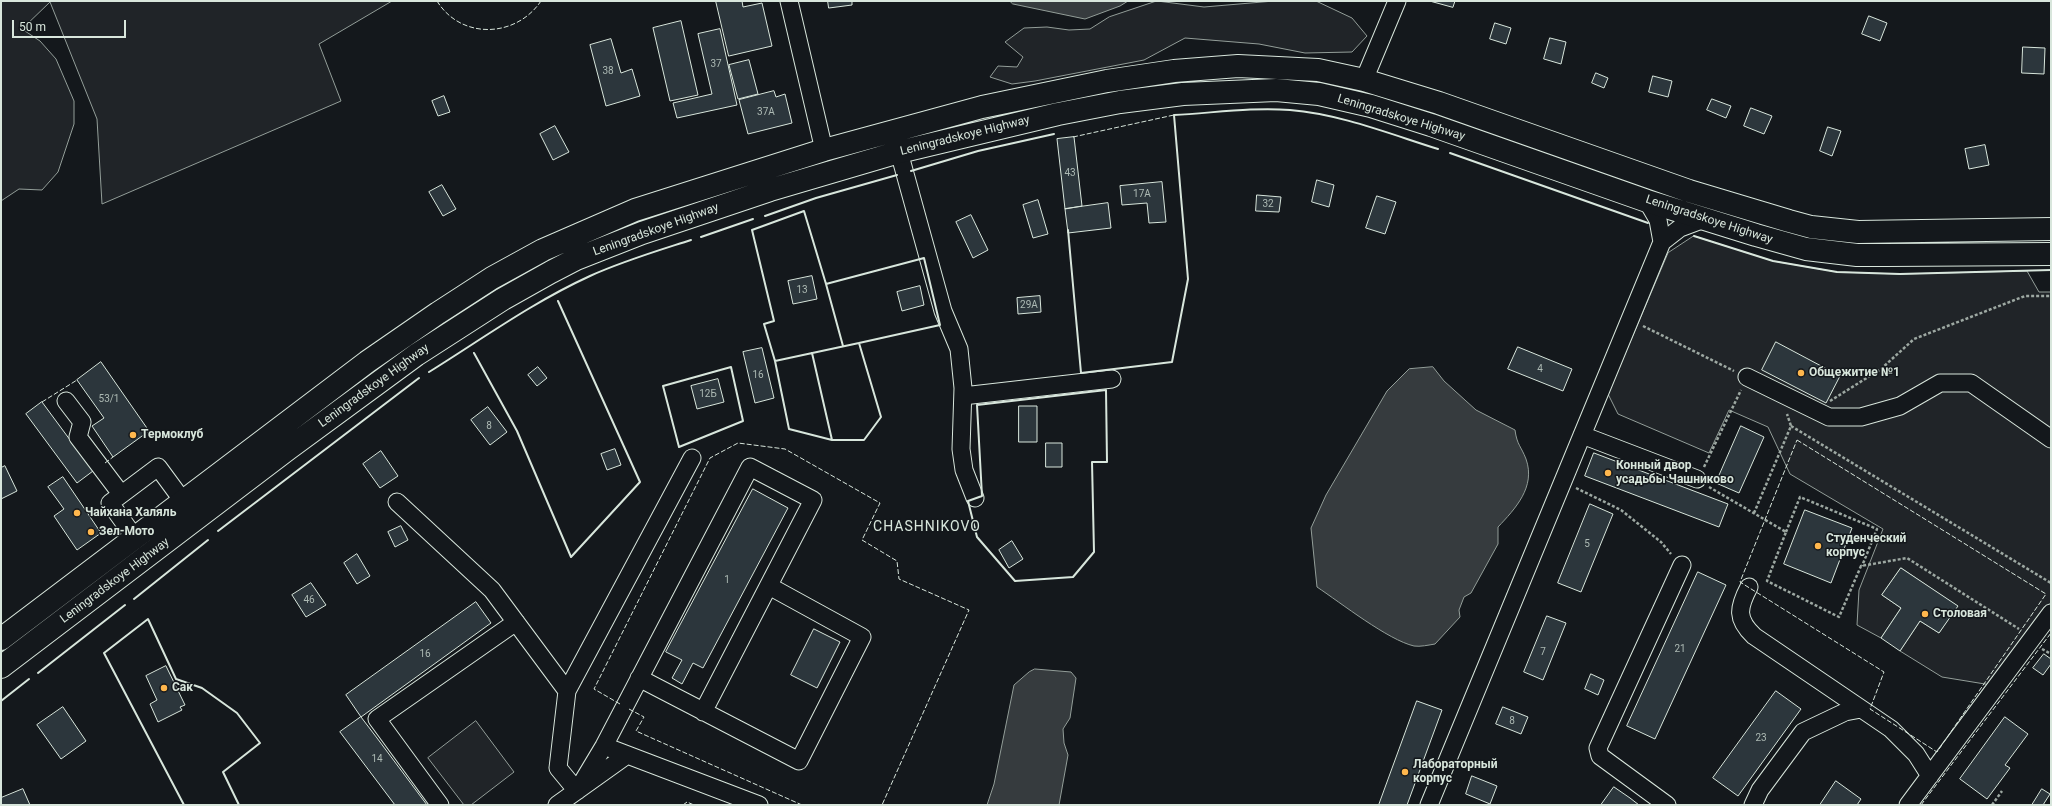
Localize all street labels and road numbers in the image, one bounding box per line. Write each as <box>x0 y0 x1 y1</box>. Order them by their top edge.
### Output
street label: Leningradskoye Highway <box>1335 92 1467 144</box>
street label: Leningradskoye Highway <box>899 113 1031 159</box>
street label: Leningradskoye Highway <box>1644 193 1774 247</box>
street label: Leningradskoye Highway <box>591 201 721 259</box>
street label: Leningradskoye Highway <box>316 341 432 431</box>
street label: Leningradskoye Highway <box>58 535 172 627</box>

